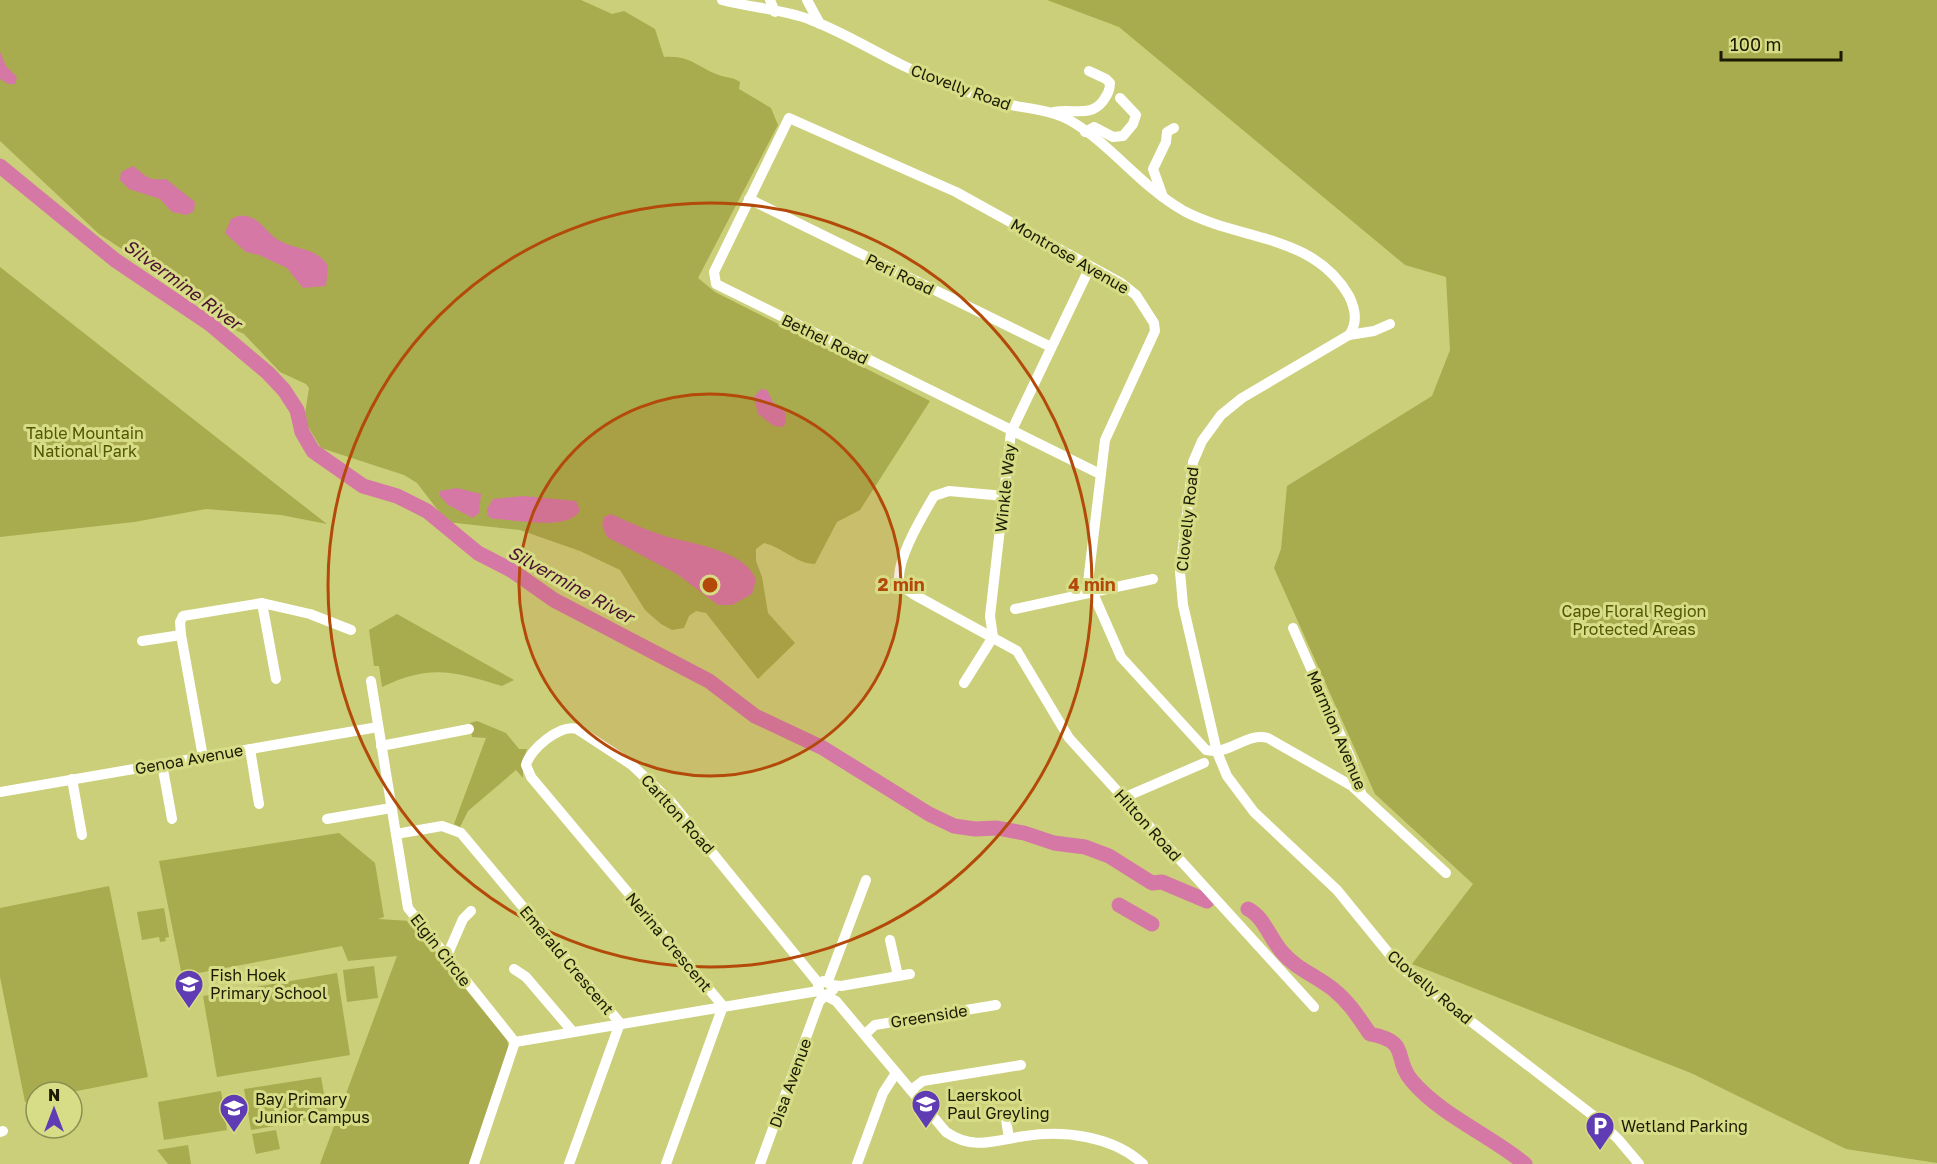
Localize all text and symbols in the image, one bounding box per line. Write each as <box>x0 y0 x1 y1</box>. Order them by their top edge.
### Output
scale bar <box>1721 24 1841 62</box>
text: 100 m <box>1730 33 1781 55</box>
street label: Clovelly Road <box>908 60 1014 114</box>
street label: Montrose Avenue <box>1007 214 1133 298</box>
water label: Silvermine River <box>120 234 248 336</box>
street label: Peri Road <box>863 249 937 299</box>
street label: Bethel Road <box>778 309 872 369</box>
park label: Table Mountain National Park <box>26 423 144 461</box>
street label: Winkle Way <box>990 443 1020 533</box>
street label: Clovelly Road <box>1172 466 1202 572</box>
water label: Silvermine River <box>504 540 640 629</box>
text: 2 min <box>877 573 925 595</box>
text: 4 min <box>1068 573 1116 595</box>
centre of rings <box>700 575 720 595</box>
park label: Cape Floral Region Protected Areas <box>1562 601 1706 639</box>
street label: Marmion Avenue <box>1303 667 1371 793</box>
street label: Genoa Avenue <box>133 740 245 778</box>
street label: Carlton Road <box>637 770 719 858</box>
street label: Hilton Road <box>1110 785 1186 865</box>
street label: Nerina Crescent <box>622 888 716 996</box>
street label: Emerald Crescent <box>516 902 618 1018</box>
street label: Elgin Circle <box>406 910 476 990</box>
street label: Clovelly Road <box>1383 946 1477 1028</box>
place label: Fish Hoek Primary School <box>210 965 327 1003</box>
school or university icon: Fish Hoek Primary School <box>173 968 205 1010</box>
street label: Greenside <box>889 1000 969 1032</box>
street label: Disa Avenue <box>765 1036 815 1130</box>
north arrow <box>24 1080 84 1140</box>
text: N <box>48 1085 60 1105</box>
place label: Laerskool Paul Greyling <box>947 1085 1050 1123</box>
school or university icon: Laerskool Paul Greyling <box>910 1088 942 1130</box>
place label: Bay Primary Junior Campus <box>255 1089 370 1127</box>
school or university icon: Bay Primary Junior Campus <box>218 1092 250 1134</box>
parking icon: Wetland Parking <box>1584 1110 1616 1152</box>
place label: Wetland Parking <box>1621 1116 1748 1136</box>

